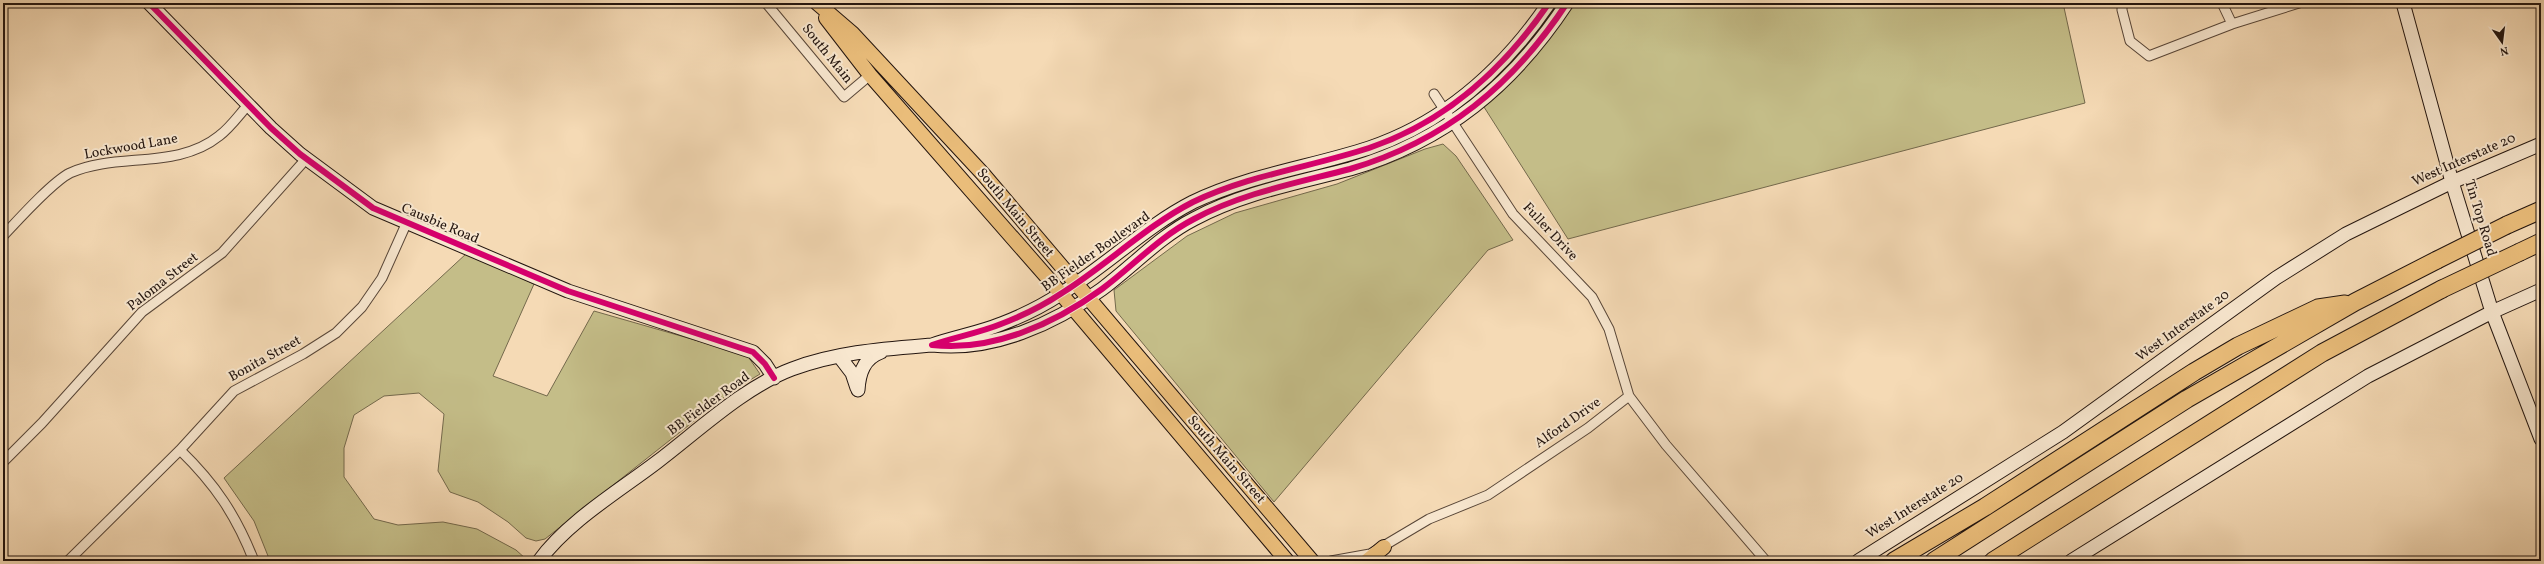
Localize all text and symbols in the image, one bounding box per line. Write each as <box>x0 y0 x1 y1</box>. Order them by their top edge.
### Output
street label: South Main <box>797 20 857 88</box>
north arrow <box>2482 22 2522 62</box>
text: N <box>2498 42 2510 58</box>
street label: Lockwood Lane <box>83 129 180 165</box>
street label: West Interstate 20 <box>2409 129 2519 191</box>
street label: South Main Street <box>972 164 1058 262</box>
street label: Tin Top Road <box>2459 177 2501 259</box>
street label: Causbie Road <box>398 199 482 249</box>
street label: Fuller Drive <box>1518 199 1582 266</box>
street label: BB Fielder Boulevard <box>1038 207 1154 297</box>
street label: Paloma Street <box>123 248 203 316</box>
street label: West Interstate 20 <box>2132 286 2234 366</box>
street label: Bonita Street <box>225 331 305 387</box>
street label: BB Fielder Road <box>664 368 754 440</box>
street label: Alford Drive <box>1531 393 1605 453</box>
street label: South Main Street <box>1182 412 1270 508</box>
street label: West Interstate 20 <box>1863 468 1967 544</box>

